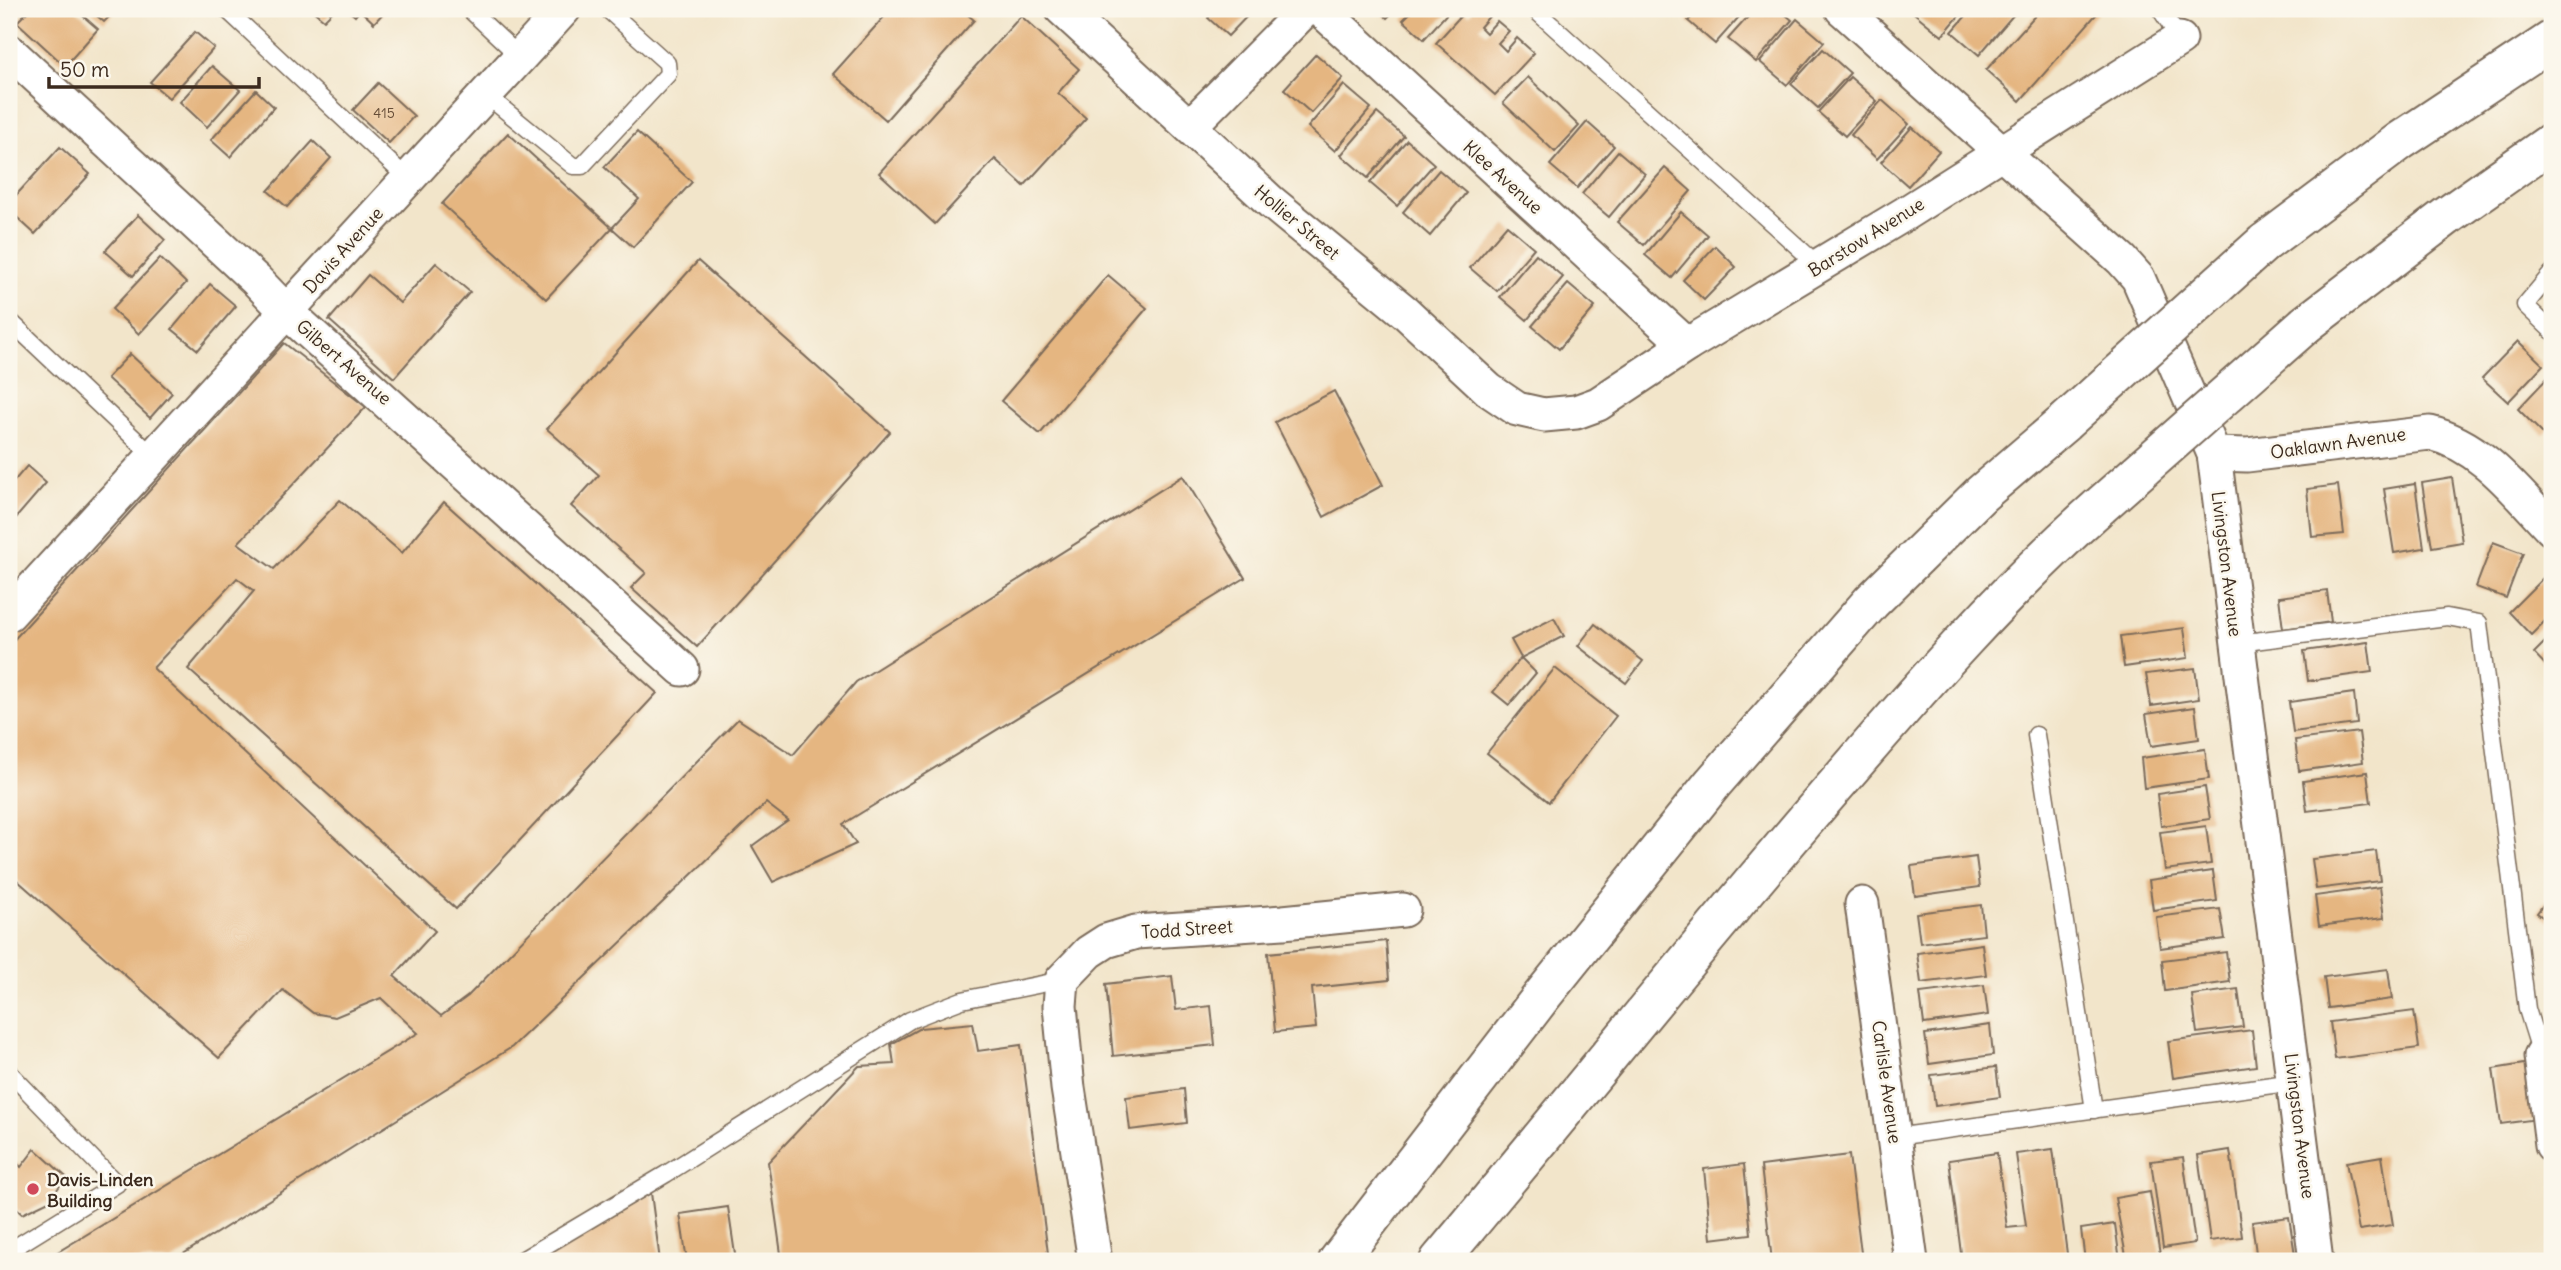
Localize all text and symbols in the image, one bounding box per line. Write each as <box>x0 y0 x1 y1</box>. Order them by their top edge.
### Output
scale bar <box>49 46 259 90</box>
text: 50 m <box>60 56 109 83</box>
house number: 415 <box>373 104 395 122</box>
street label: Klee Avenue <box>1458 135 1548 219</box>
street label: Hollier Street <box>1250 180 1344 264</box>
street label: Barstow Avenue <box>1804 192 1928 282</box>
street label: Davis Avenue <box>298 202 388 298</box>
street label: Gilbert Avenue <box>292 314 396 410</box>
street label: Oaklawn Avenue <box>2269 422 2407 464</box>
street label: Livingston Avenue <box>2207 490 2247 638</box>
street label: Todd Street <box>1140 914 1234 944</box>
street label: Carlisle Avenue <box>1867 1019 1907 1145</box>
street label: Livingston Avenue <box>2280 1052 2320 1200</box>
place label: Davis-Linden Building <box>47 1168 154 1212</box>
marker: Davis-Linden Building <box>25 1181 41 1197</box>

